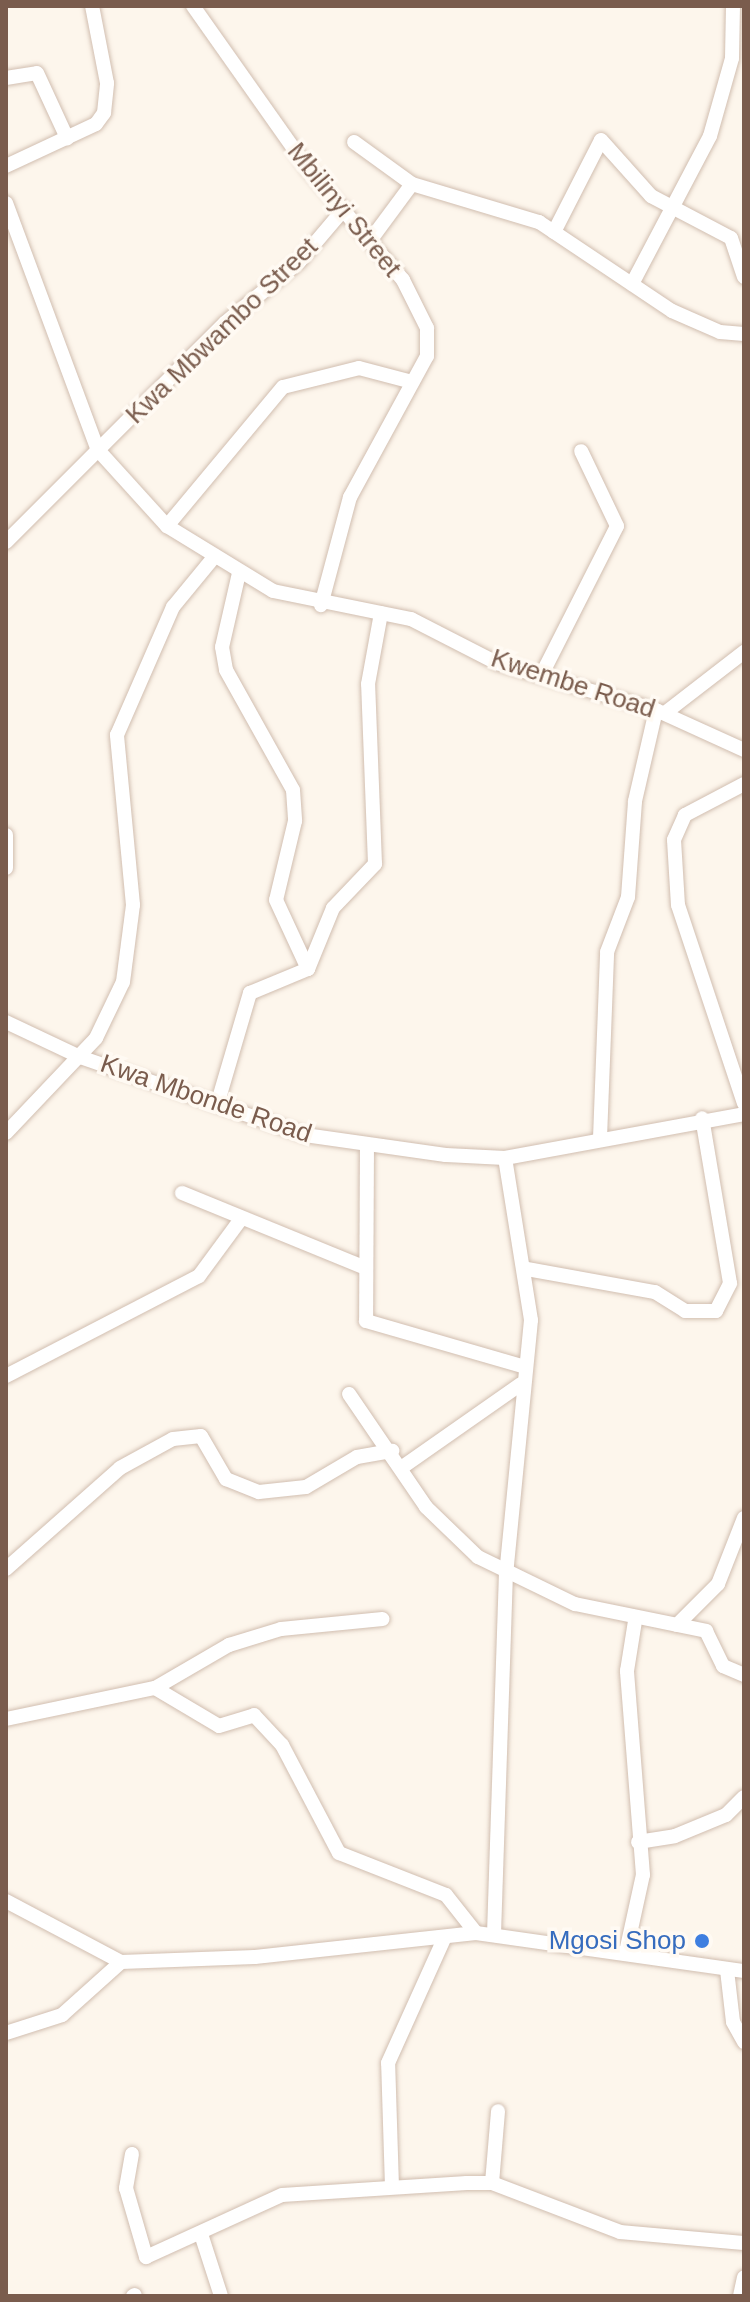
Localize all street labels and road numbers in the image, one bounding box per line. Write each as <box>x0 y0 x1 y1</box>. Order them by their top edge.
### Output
street label: Mbilinyi Street <box>281 137 407 283</box>
street label: Kwa Mbwambo Street <box>120 231 324 431</box>
street label: Kwembe Road <box>487 643 659 725</box>
street label: Kwa Mbonde Road <box>96 1048 316 1150</box>

